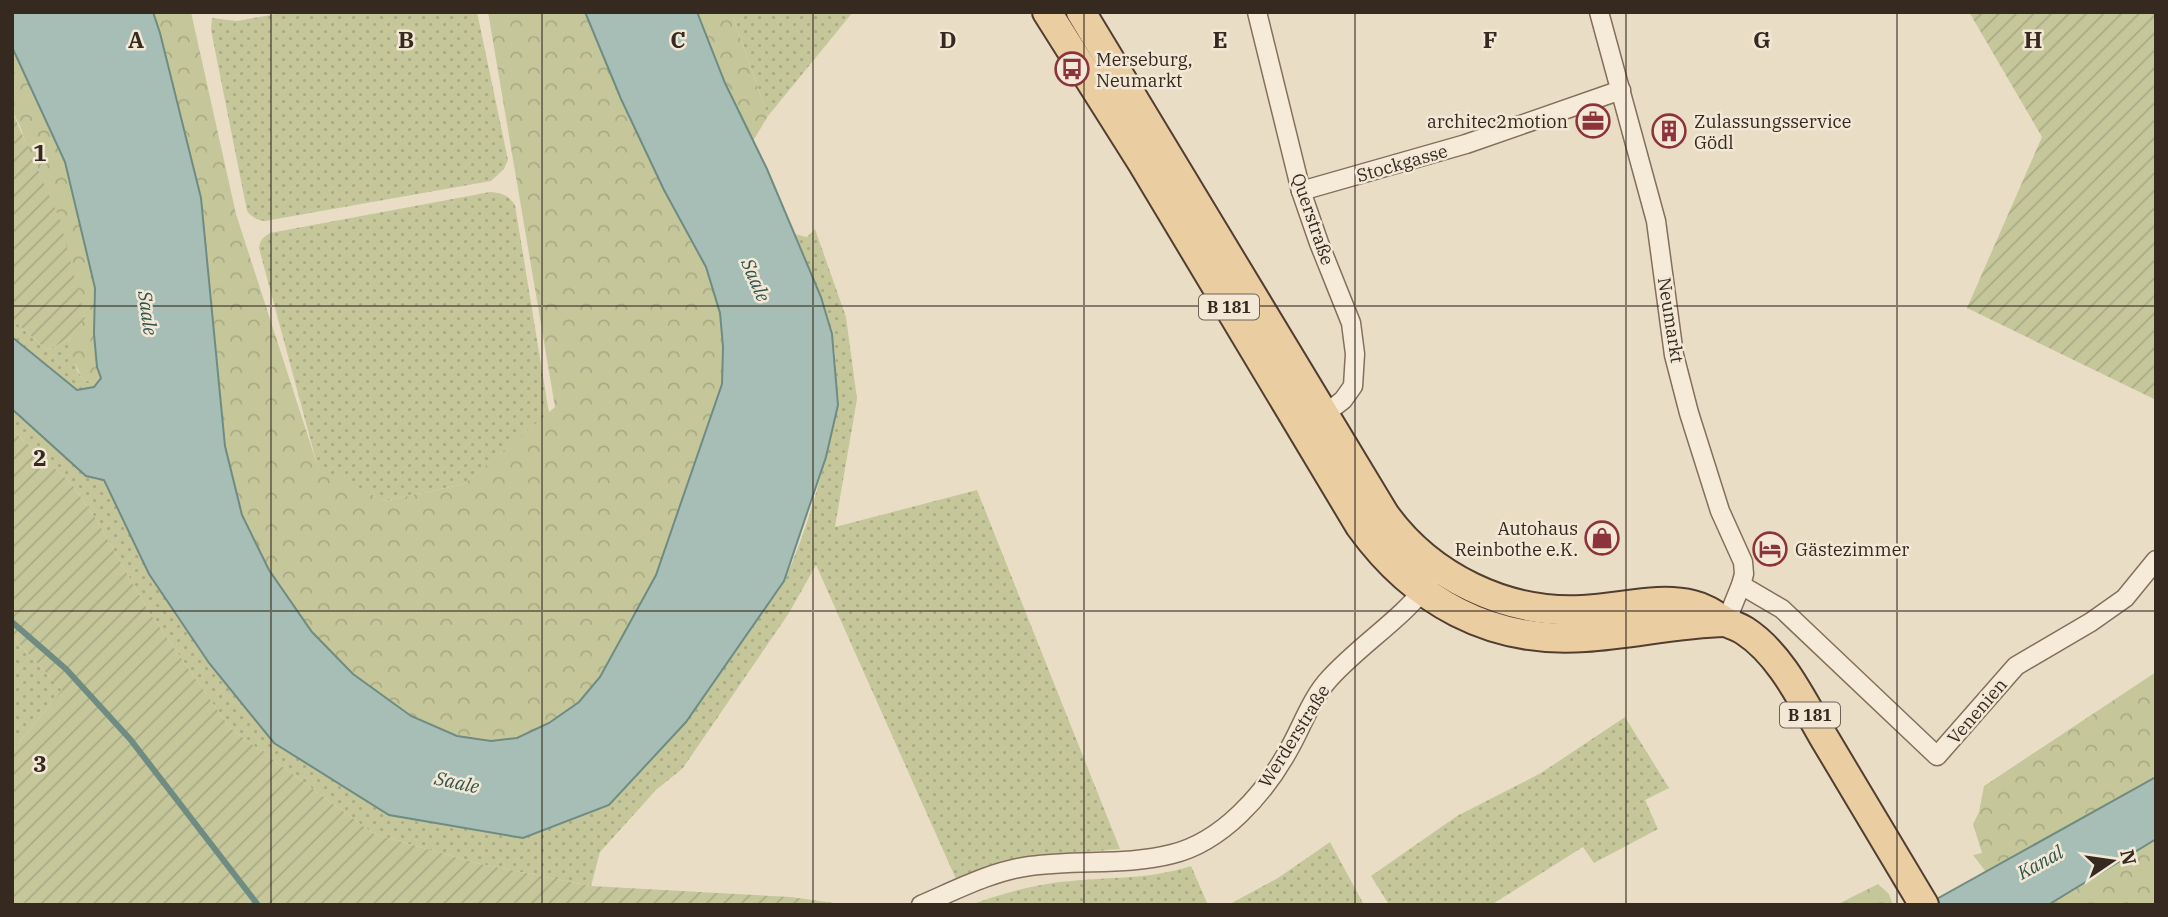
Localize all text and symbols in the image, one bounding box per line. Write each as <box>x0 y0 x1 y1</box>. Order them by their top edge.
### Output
text: A <box>128 24 144 54</box>
text: B <box>398 24 414 54</box>
text: C <box>670 24 686 54</box>
text: D <box>939 24 957 54</box>
text: E <box>1212 24 1228 54</box>
text: F <box>1483 24 1497 54</box>
text: G <box>1753 24 1771 54</box>
text: H <box>2024 24 2042 54</box>
place label: Merseburg, Neumarkt <box>1096 48 1192 92</box>
bus stop icon: Merseburg, Neumarkt <box>1053 50 1091 88</box>
office icon: architec2motion <box>1574 102 1612 140</box>
place label: architec2motion <box>1427 110 1568 133</box>
place label: Zulassungsservice Gödl <box>1694 110 1851 154</box>
building icon: Zulassungsservice Gödl <box>1650 112 1688 150</box>
text: 1 <box>33 137 47 167</box>
street label: Stockgasse <box>1354 139 1450 187</box>
street label: Querstraße <box>1287 170 1339 268</box>
water label: Saale <box>736 254 776 306</box>
street label: Neumarkt <box>1653 276 1689 364</box>
water label: Saale <box>133 288 163 337</box>
road number: B 181 <box>1199 294 1259 320</box>
text: 2 <box>33 442 47 472</box>
place label: Autohaus Reinbothe e.K. <box>1455 517 1578 561</box>
shop icon: Autohaus Reinbothe e.K. <box>1583 519 1621 557</box>
hotel icon: Gästezimmer <box>1751 530 1789 568</box>
place label: Gästezimmer <box>1795 538 1909 561</box>
street label: Venenien <box>1942 673 2012 749</box>
street label: Werderstraße <box>1253 680 1335 792</box>
road number: B 181 <box>1780 702 1840 728</box>
text: 3 <box>33 748 47 778</box>
water label: Saale <box>432 765 482 799</box>
north arrow <box>2077 826 2147 896</box>
water label: Kanal <box>2012 839 2068 885</box>
text: N <box>2115 847 2142 867</box>

